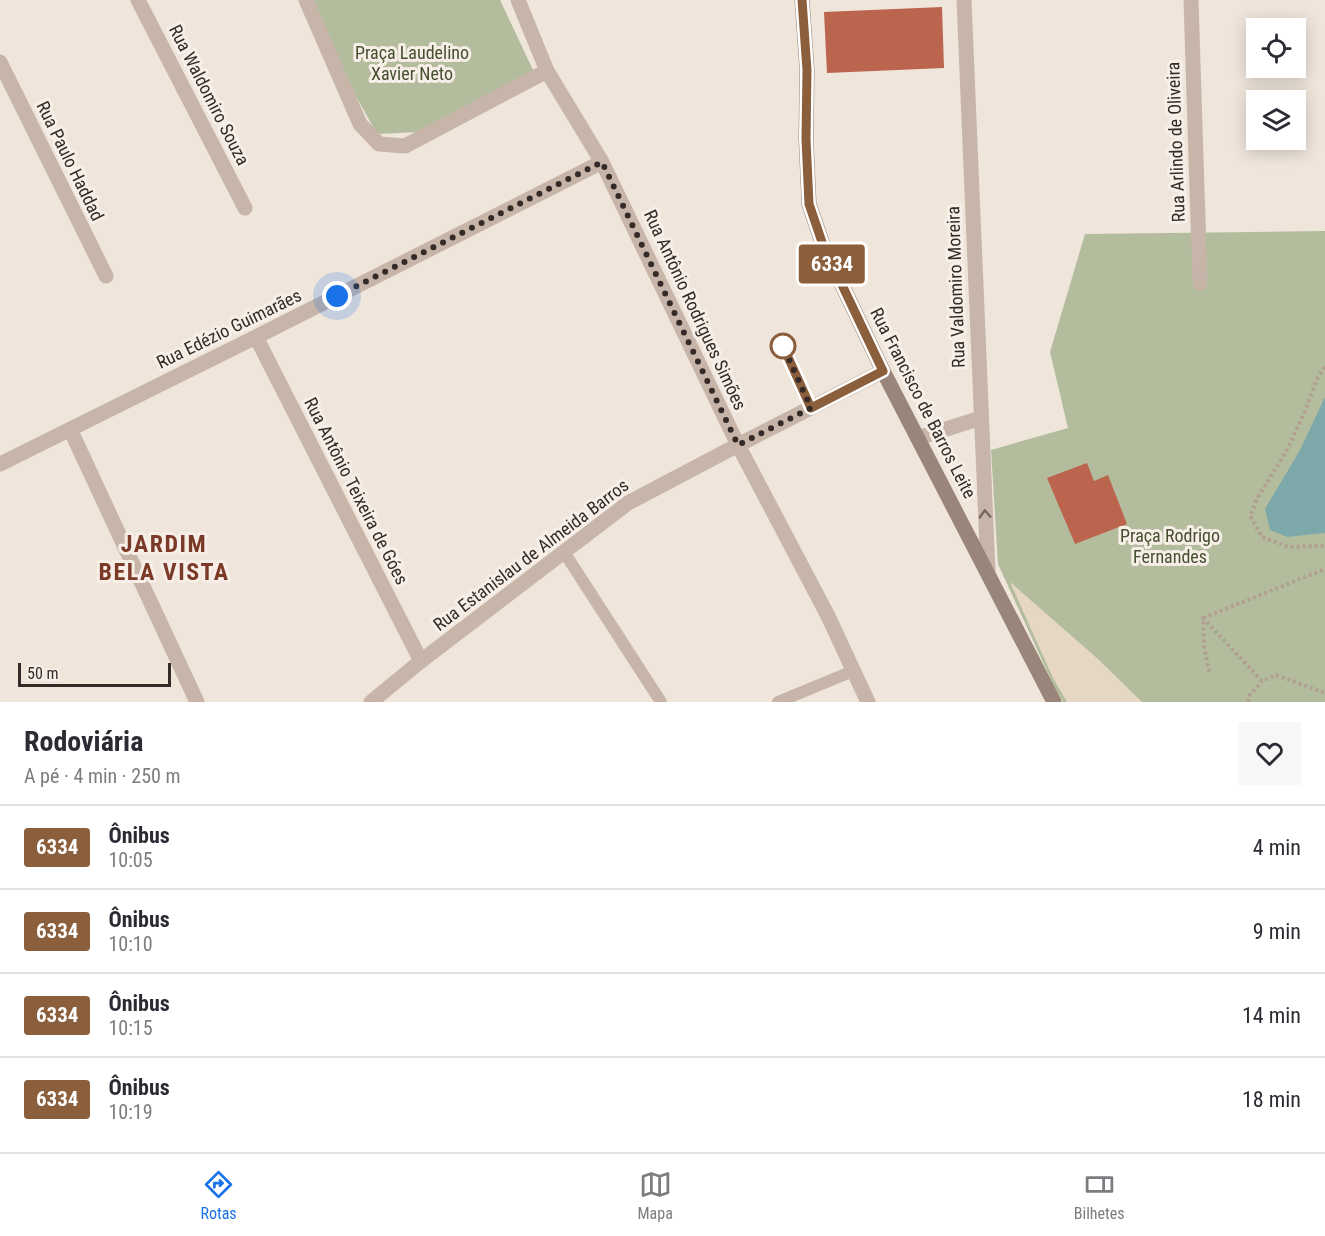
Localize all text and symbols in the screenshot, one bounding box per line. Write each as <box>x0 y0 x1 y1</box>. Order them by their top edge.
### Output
map controls <box>1246 18 1306 150</box>
button: locate <box>1246 18 1306 78</box>
street label: Rua Waldomiro Souza <box>165 21 254 169</box>
park label: Praça Laudelino Xavier Neto <box>355 42 469 84</box>
street label: Rua Arlindo de Oliveira <box>1162 61 1189 223</box>
button: layers <box>1246 90 1306 150</box>
street label: Rua Paulo Haddad <box>32 97 109 224</box>
street label: Rua Antônio Rodrigues Simões <box>640 206 751 413</box>
street label: Rua Valdomiro Moreira <box>942 206 969 368</box>
line badge: 6334 <box>790 244 874 284</box>
text: 6334 <box>811 252 853 276</box>
your location <box>322 281 352 311</box>
street label: Rua Edézio Guimarães <box>153 284 305 373</box>
street label: Rua Francisco de Barros Leite <box>866 304 981 502</box>
unlabelled marker <box>770 333 796 359</box>
street label: Rua Antônio Teixeira de Góes <box>300 394 413 588</box>
street label: Rua Estanislau de Almeida Barros <box>429 474 632 635</box>
one-way arrow <box>979 509 992 518</box>
park label: Praça Rodrigo Fernandes <box>1120 525 1220 567</box>
district label: JARDIM BELA VISTA <box>98 530 230 586</box>
scale bar <box>18 660 171 688</box>
text: 50 m <box>27 664 59 683</box>
button: heart <box>1238 722 1301 785</box>
text: Rodoviária <box>24 725 143 758</box>
text: A pé · 4 min · 250 m <box>24 764 181 788</box>
text: Ônibus <box>108 823 170 848</box>
text: 6334 <box>36 835 78 859</box>
text: 4 min <box>1253 835 1301 860</box>
text: 10:05 <box>108 848 153 872</box>
text: Ônibus <box>108 907 170 932</box>
text: 6334 <box>36 919 78 943</box>
text: 9 min <box>1253 919 1301 944</box>
text: 10:10 <box>108 932 153 956</box>
text: Ônibus <box>108 991 170 1016</box>
text: 6334 <box>36 1003 78 1027</box>
text: 14 min <box>1242 1003 1301 1028</box>
text: 10:15 <box>108 1016 153 1040</box>
text: Ônibus <box>108 1075 170 1100</box>
text: 6334 <box>36 1087 78 1111</box>
text: 18 min <box>1242 1087 1301 1112</box>
text: 10:19 <box>108 1100 153 1124</box>
tab: Rotas <box>200 1168 237 1223</box>
tab: Mapa <box>638 1168 673 1223</box>
tab: Bilhetes <box>1074 1168 1125 1223</box>

